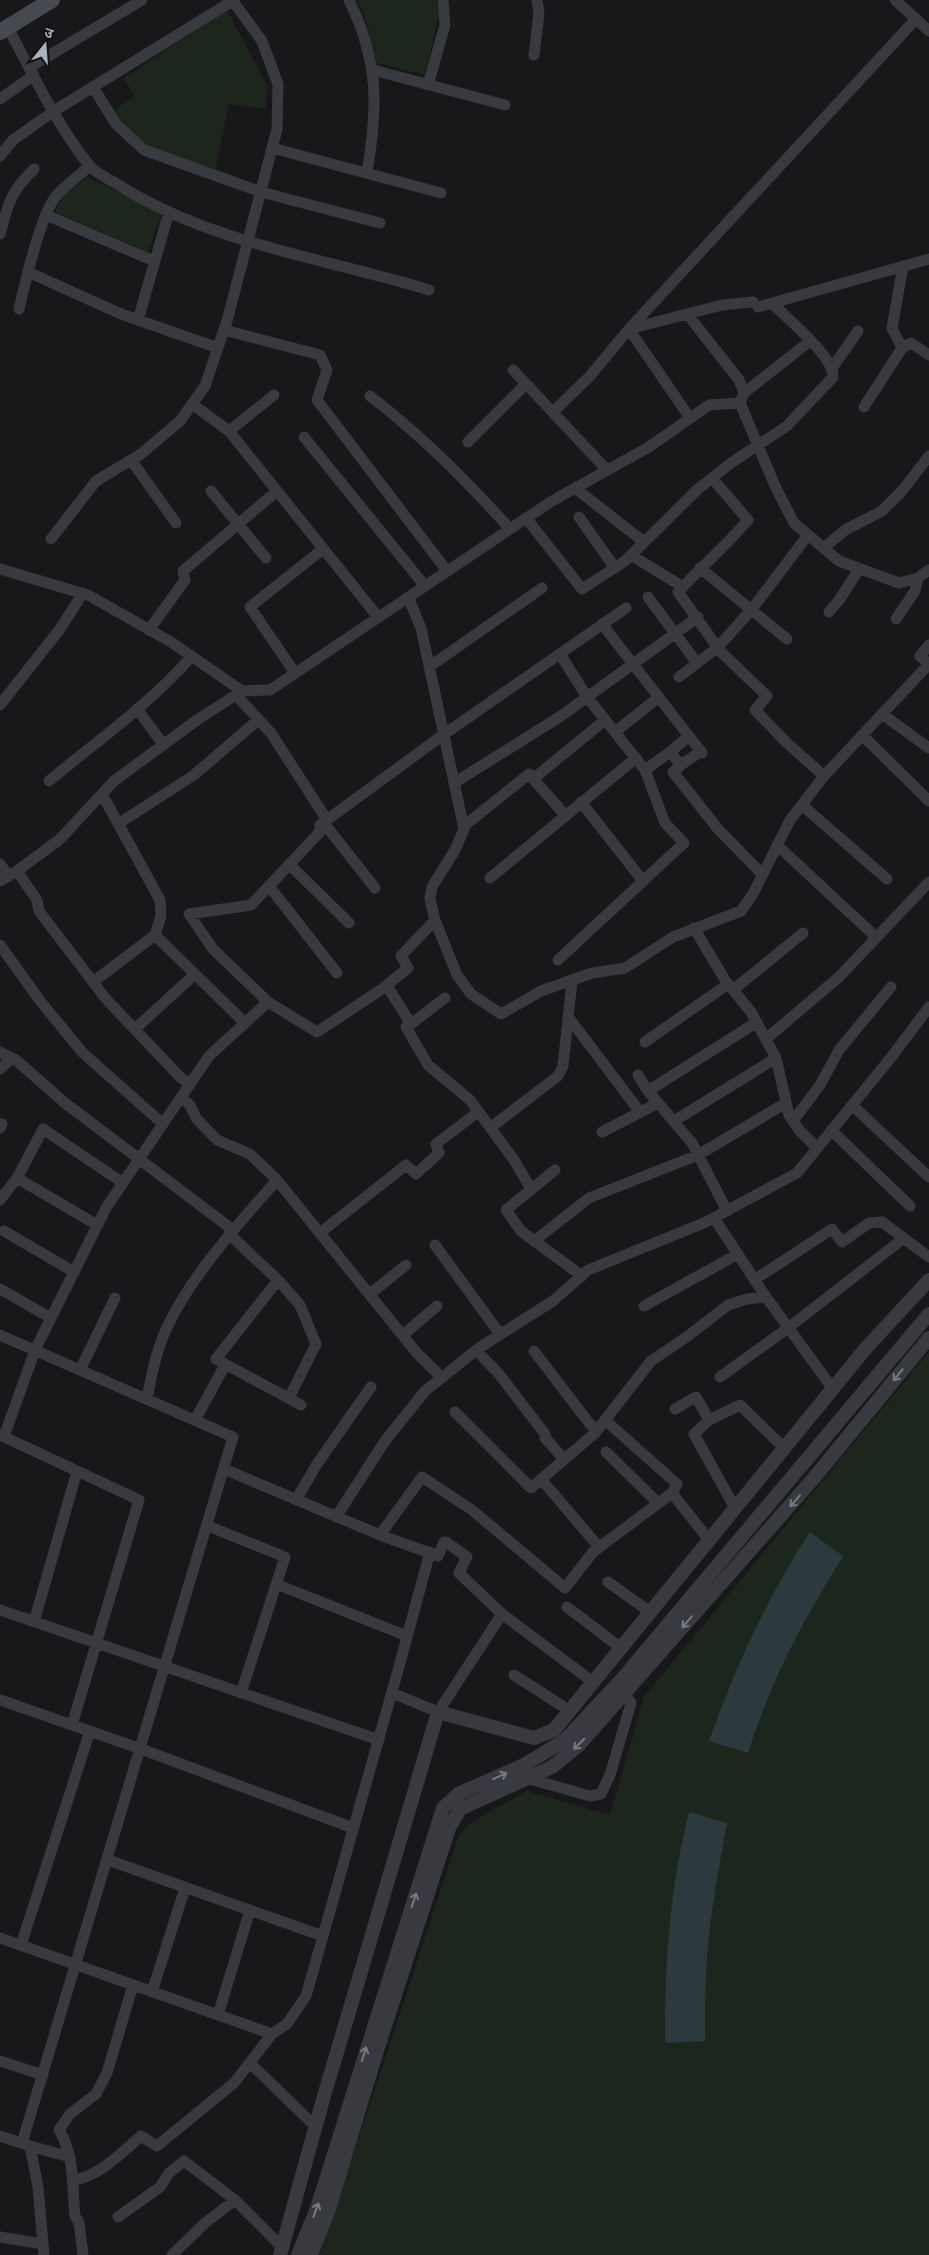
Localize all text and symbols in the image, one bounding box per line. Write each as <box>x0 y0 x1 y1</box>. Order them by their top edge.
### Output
north arrow <box>20 20 70 70</box>
text: उ <box>42 24 56 43</box>
one-way arrow <box>893 1369 904 1382</box>
one-way arrow <box>789 1494 800 1507</box>
one-way arrow <box>681 1616 693 1629</box>
one-way arrow <box>573 1738 585 1750</box>
one-way arrow <box>492 1770 507 1780</box>
one-way arrow <box>409 1892 419 1908</box>
one-way arrow <box>360 2047 370 2063</box>
one-way arrow <box>312 2202 321 2218</box>

